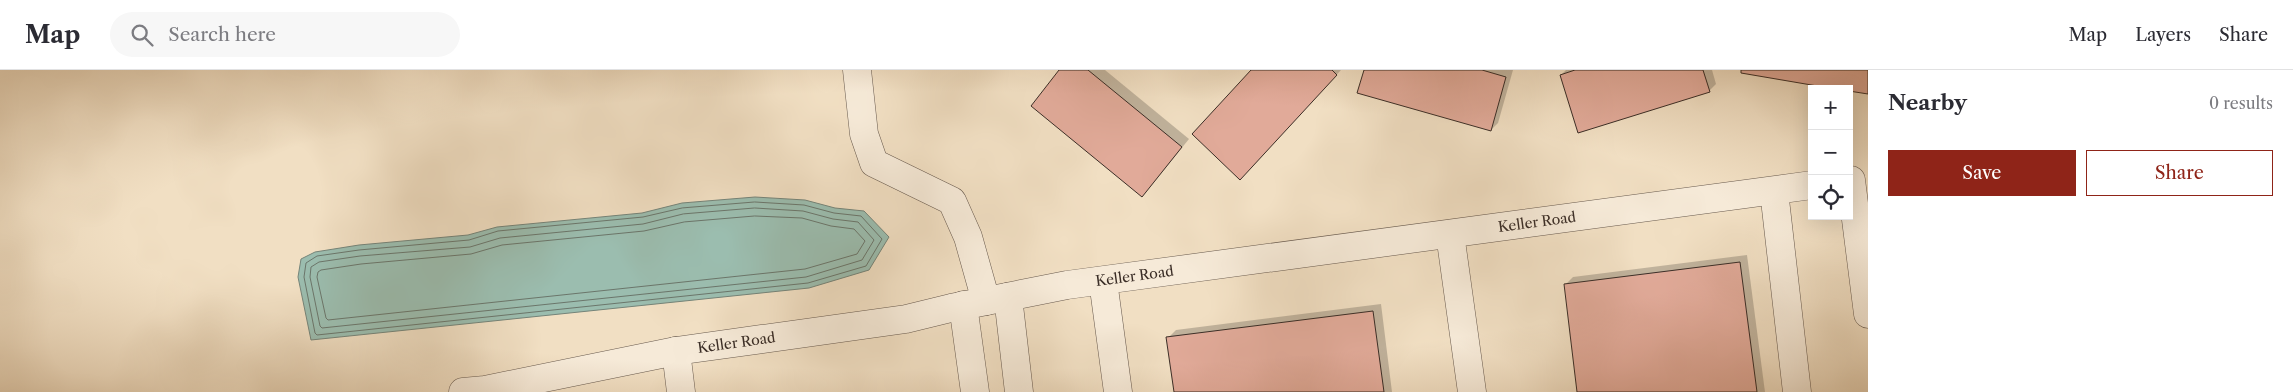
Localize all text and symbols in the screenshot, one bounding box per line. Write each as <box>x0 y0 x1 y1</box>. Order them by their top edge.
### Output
search box <box>110 12 460 57</box>
text: Map <box>25 20 80 49</box>
icon: search <box>128 21 156 49</box>
text: Search here <box>168 23 276 46</box>
text: Map <box>2069 24 2107 46</box>
text: Layers <box>2135 24 2191 46</box>
text: Share <box>2219 24 2268 46</box>
map controls <box>1808 85 1853 220</box>
button: + <box>1808 85 1853 130</box>
text: Nearby <box>1888 90 1967 115</box>
text: 0 results <box>2209 93 2273 113</box>
button: − <box>1808 130 1853 175</box>
button: Save <box>1888 150 2076 196</box>
button: Share <box>2086 150 2273 196</box>
button: locate <box>1808 175 1853 220</box>
street label: Keller Road <box>1497 208 1578 236</box>
street label: Keller Road <box>1094 262 1175 290</box>
street label: Keller Road <box>696 328 777 357</box>

